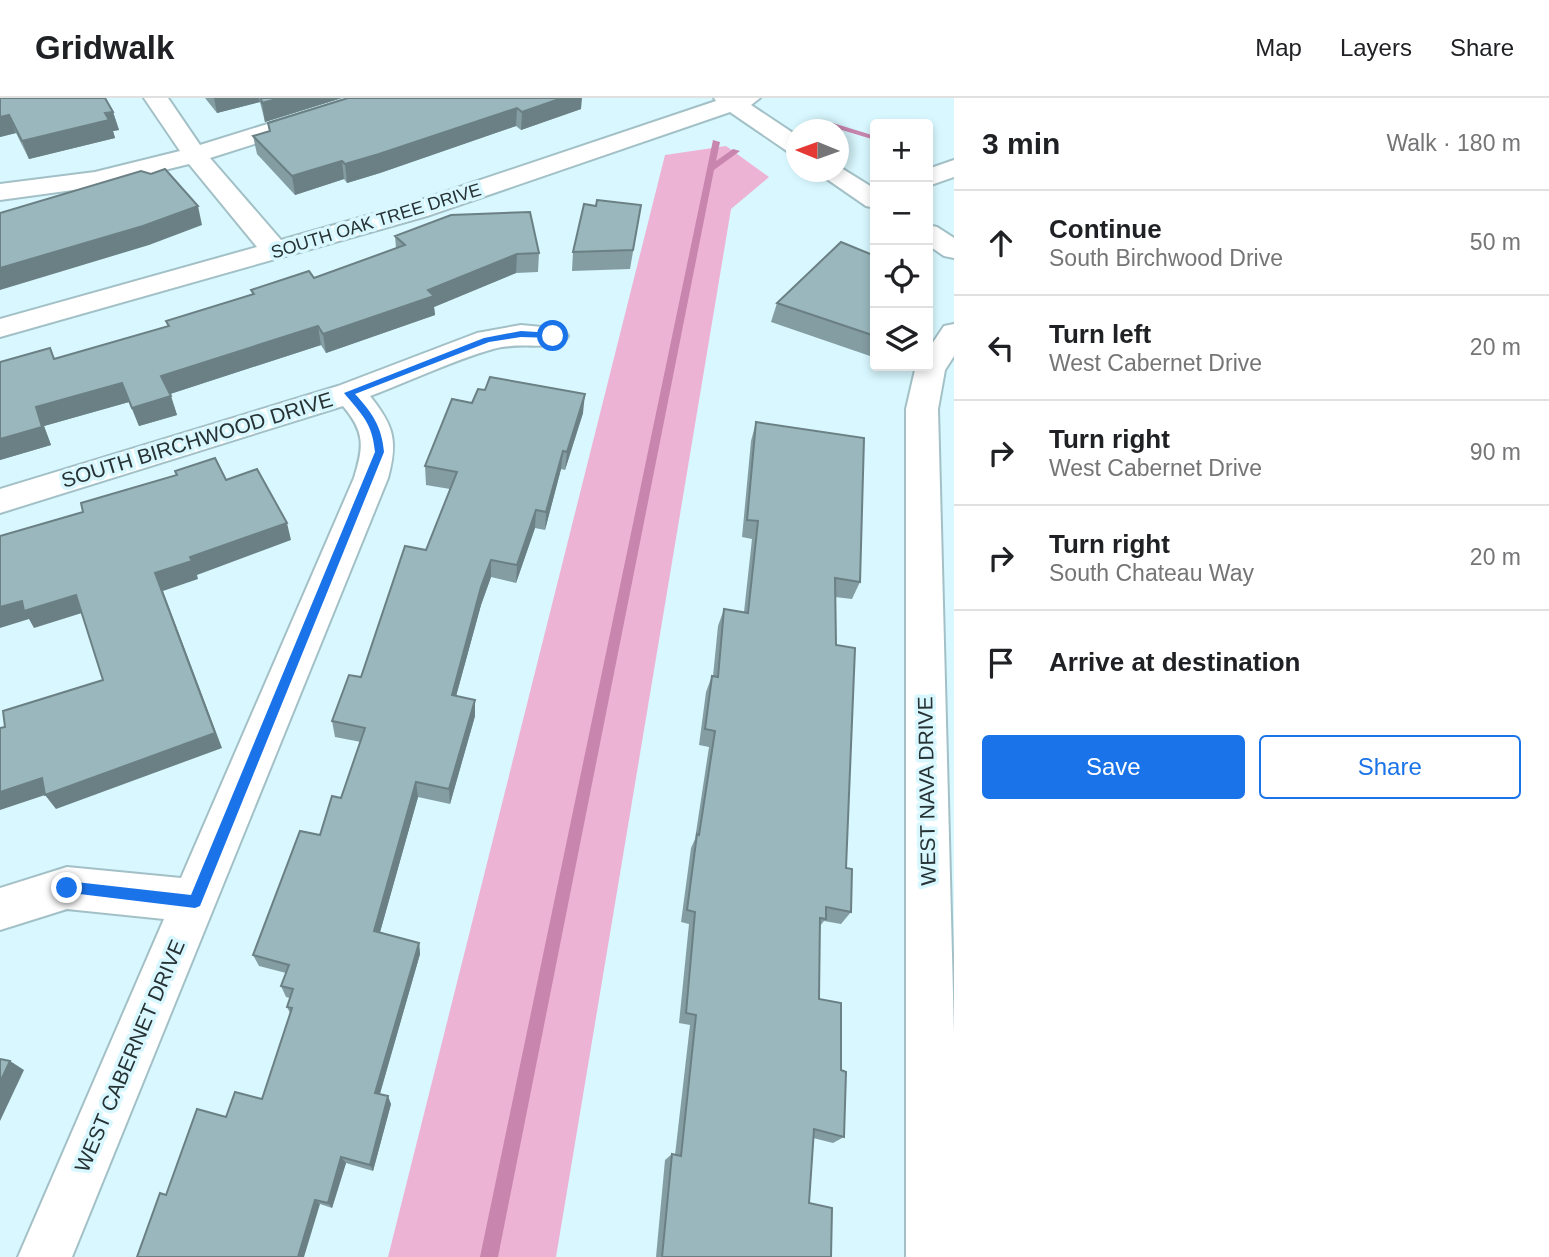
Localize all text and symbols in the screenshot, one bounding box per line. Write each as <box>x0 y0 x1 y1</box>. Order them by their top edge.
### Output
text: Gridwalk <box>35 29 174 66</box>
text: Map <box>1255 34 1302 61</box>
text: Layers <box>1340 34 1412 61</box>
text: Share <box>1450 34 1514 61</box>
north arrow <box>786 119 849 182</box>
map controls <box>870 119 933 371</box>
button: + <box>870 119 933 182</box>
text: 3 min <box>982 127 1060 160</box>
text: Walk · 180 m <box>1386 130 1521 156</box>
street label: SOUTH OAK TREE DRIVE <box>268 179 484 263</box>
button: − <box>870 182 933 245</box>
text: Continue <box>1049 214 1162 244</box>
icon: ahead <box>982 224 1020 262</box>
text: 50 m <box>1470 229 1521 255</box>
button: locate <box>870 245 933 308</box>
text: South Birchwood Drive <box>1049 245 1283 271</box>
button: layers <box>870 308 933 371</box>
text: Turn left <box>1049 319 1151 349</box>
route start <box>537 320 568 351</box>
icon: left <box>982 329 1020 367</box>
text: 20 m <box>1470 334 1521 360</box>
text: West Cabernet Drive <box>1049 350 1262 376</box>
street label: SOUTH BIRCHWOOD DRIVE <box>58 387 335 492</box>
text: Turn right <box>1049 424 1170 454</box>
icon: right <box>982 434 1020 472</box>
text: 90 m <box>1470 439 1521 465</box>
text: West Cabernet Drive <box>1049 455 1262 481</box>
text: Turn right <box>1049 529 1170 559</box>
icon: right <box>982 539 1020 577</box>
text: 20 m <box>1470 544 1521 570</box>
text: South Chateau Way <box>1049 560 1254 586</box>
icon: arrive <box>982 644 1020 682</box>
text: Arrive at destination <box>1049 647 1300 677</box>
street label: WEST NAVA DRIVE <box>913 696 940 886</box>
button: Save <box>982 735 1245 799</box>
button: Share <box>1259 735 1521 799</box>
route end <box>51 872 82 903</box>
street label: WEST CABERNET DRIVE <box>70 936 189 1175</box>

